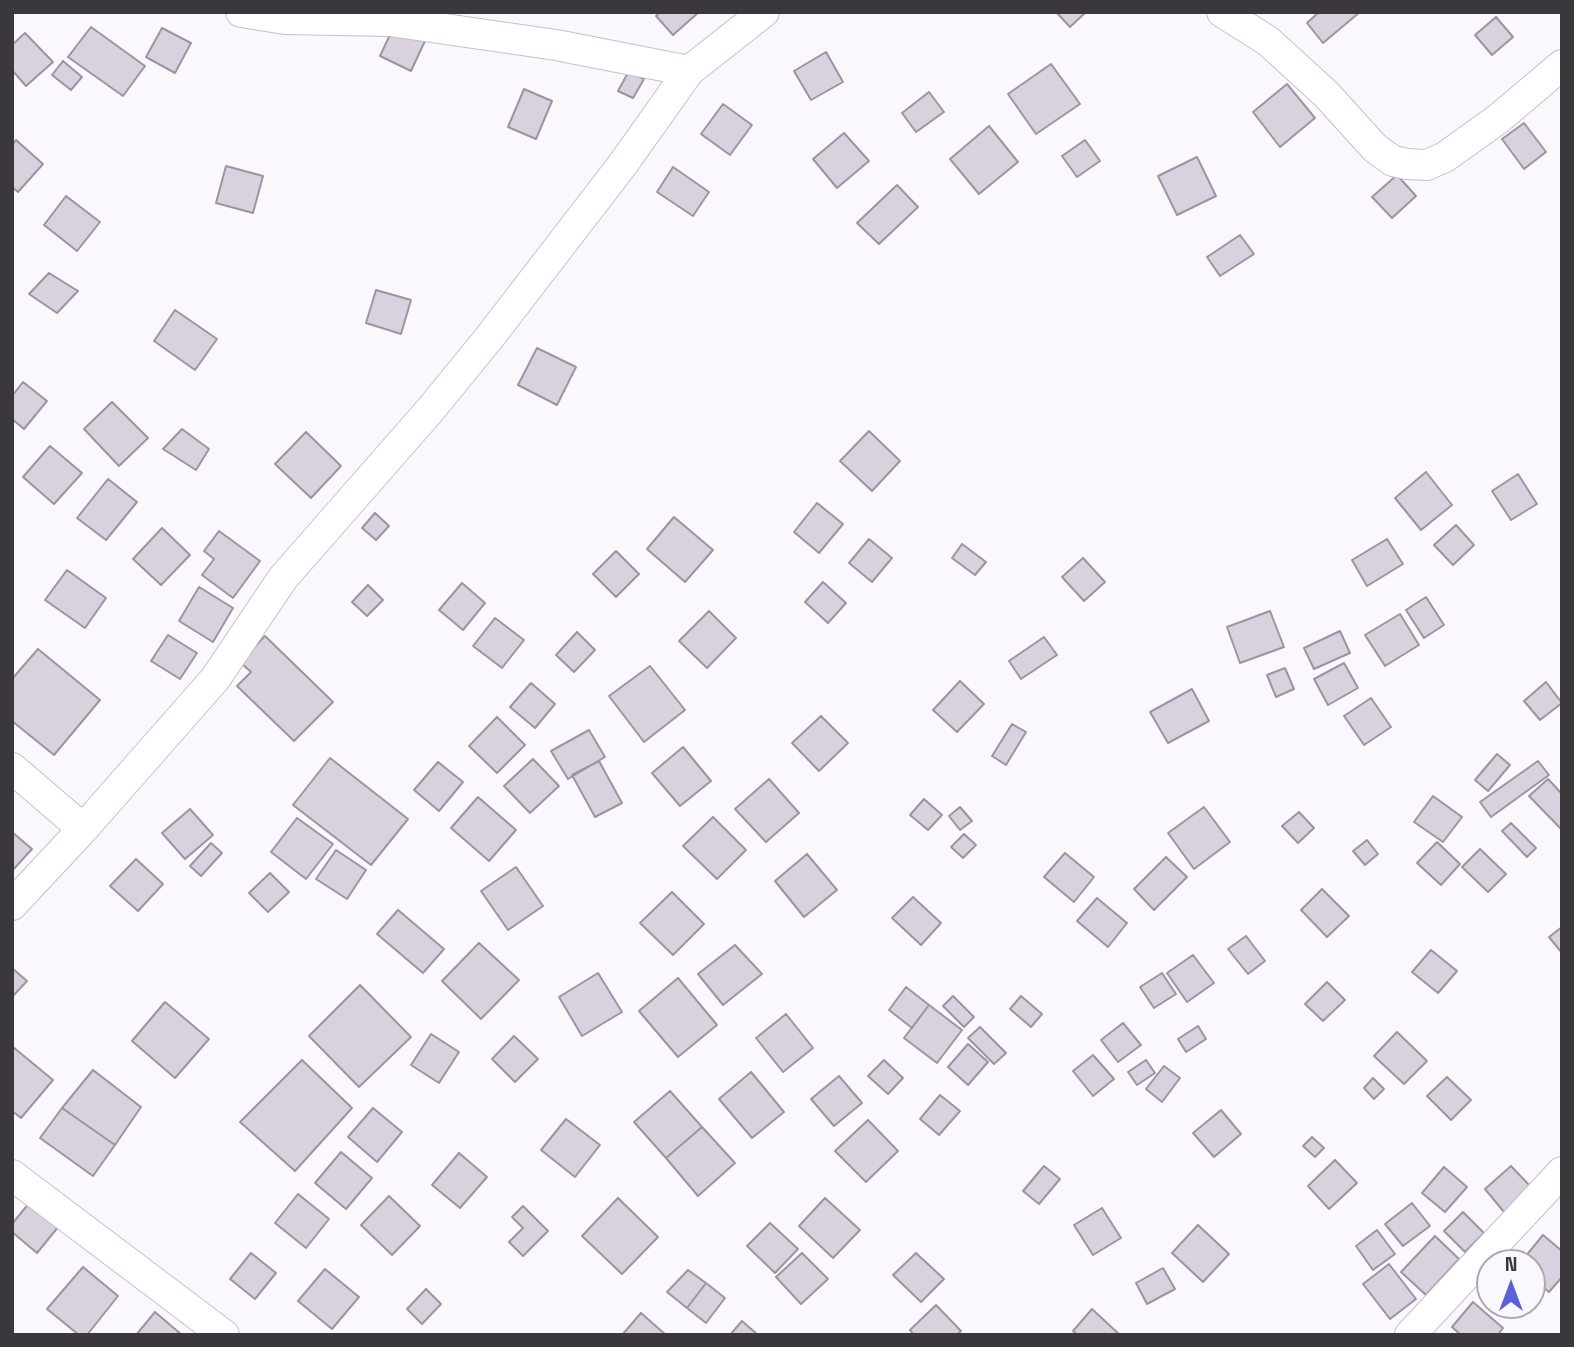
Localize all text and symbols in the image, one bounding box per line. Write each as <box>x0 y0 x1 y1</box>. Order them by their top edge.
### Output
north arrow <box>1476 1249 1546 1319</box>
text: N <box>1505 1252 1517 1277</box>

